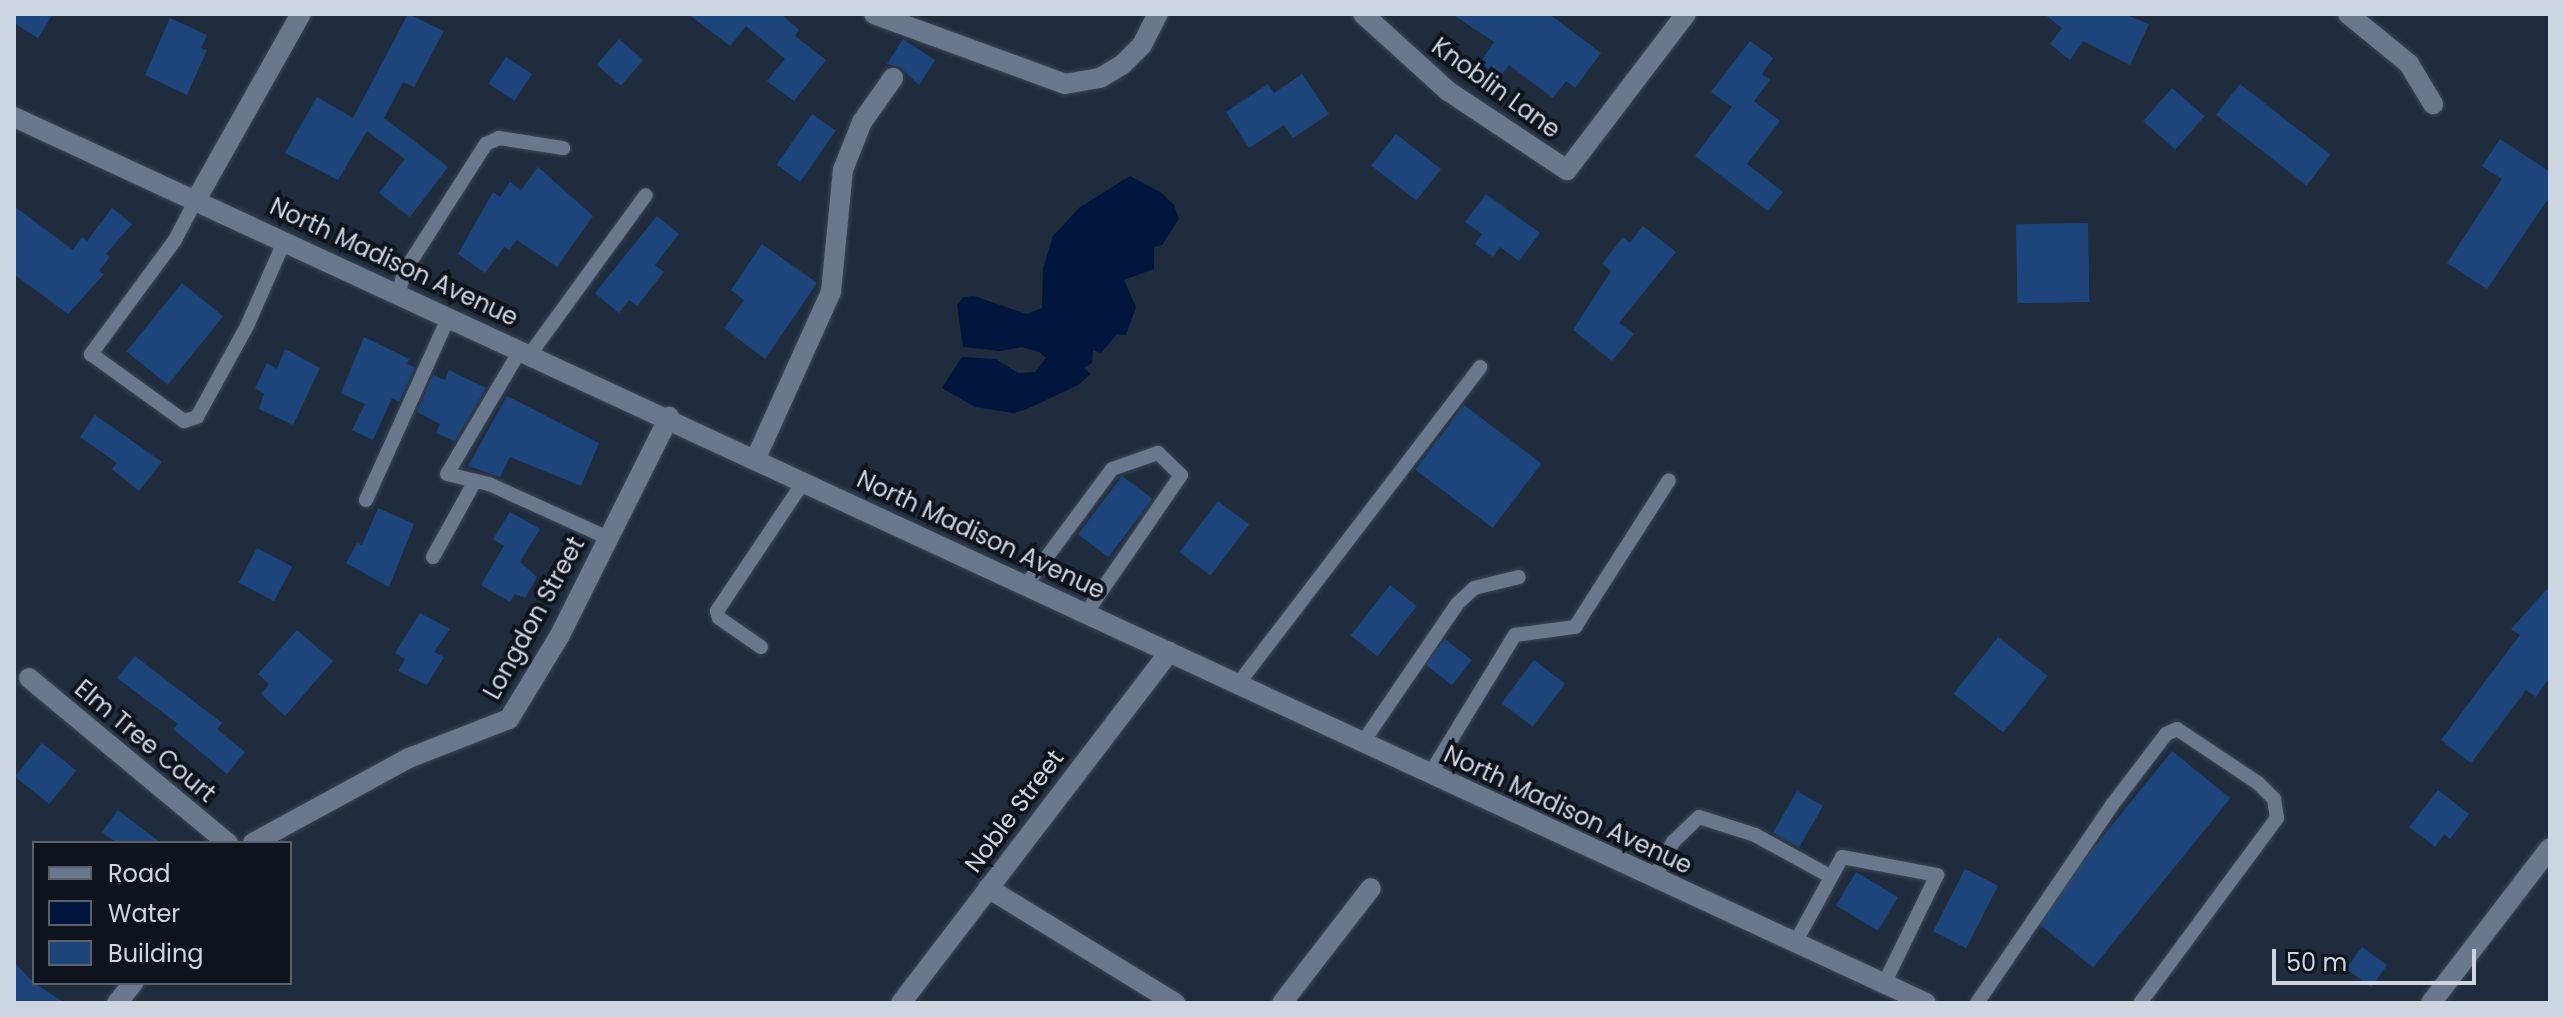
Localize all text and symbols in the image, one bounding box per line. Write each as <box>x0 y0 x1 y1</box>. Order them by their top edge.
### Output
street label: Knoblin Lane <box>1426 32 1566 144</box>
street label: North Madison Avenue <box>265 192 523 332</box>
street label: North Madison Avenue <box>852 465 1110 605</box>
street label: Longdon Street <box>478 532 590 704</box>
street label: Elm Tree Court <box>69 674 221 808</box>
street label: North Madison Avenue <box>1439 740 1697 880</box>
street label: Noble Street <box>959 744 1069 878</box>
legend <box>32 841 292 985</box>
text: Road <box>108 857 170 890</box>
text: Water <box>108 897 180 930</box>
scale bar <box>2276 933 2480 983</box>
text: Building <box>108 937 204 970</box>
text: 50 m <box>2286 946 2347 979</box>

